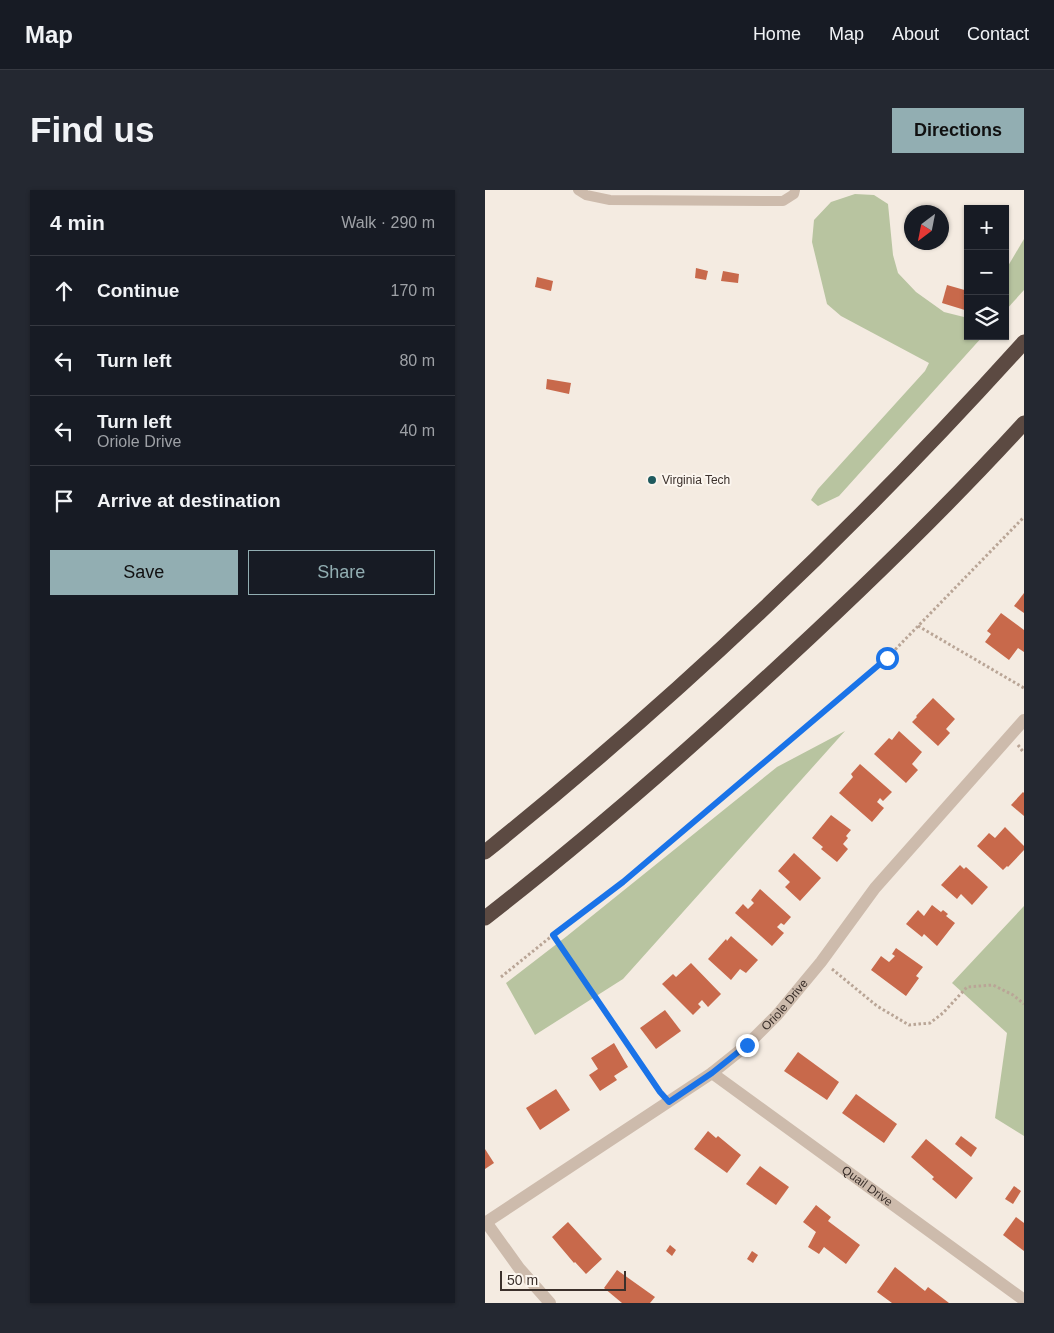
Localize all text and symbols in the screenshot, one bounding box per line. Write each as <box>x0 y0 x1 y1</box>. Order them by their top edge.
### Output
text: Map <box>25 21 73 48</box>
text: Home <box>753 24 801 44</box>
text: Map <box>829 24 864 44</box>
text: About <box>892 24 939 44</box>
text: Contact <box>967 24 1029 44</box>
button: Directions <box>892 108 1024 153</box>
text: Find us <box>30 110 154 149</box>
north arrow <box>904 205 949 250</box>
map controls <box>964 205 1009 340</box>
button: + <box>964 205 1009 250</box>
text: 4 min <box>50 211 105 234</box>
text: Walk · 290 m <box>341 214 435 231</box>
button: − <box>964 250 1009 295</box>
icon: ahead <box>50 277 78 305</box>
text: Continue <box>97 280 179 301</box>
text: 170 m <box>391 282 435 299</box>
button: layers <box>964 295 1009 340</box>
icon: left <box>50 347 78 375</box>
text: Turn left <box>97 350 172 371</box>
text: 80 m <box>399 352 435 369</box>
text: Turn left <box>97 411 172 432</box>
icon: left <box>50 417 78 445</box>
text: 40 m <box>399 422 435 439</box>
text: Oriole Drive <box>97 433 181 450</box>
place label: Virginia Tech <box>662 473 730 487</box>
marker: Virginia Tech <box>646 474 658 486</box>
icon: arrive <box>50 487 78 515</box>
text: Arrive at destination <box>97 490 281 511</box>
button: Save <box>50 550 238 595</box>
button: Share <box>248 550 435 595</box>
route start <box>876 647 899 670</box>
street label: Oriole Drive <box>759 976 811 1033</box>
route end <box>736 1034 759 1057</box>
street label: Quail Drive <box>839 1163 896 1209</box>
scale bar <box>500 1268 626 1291</box>
text: 50 m <box>507 1272 538 1288</box>

